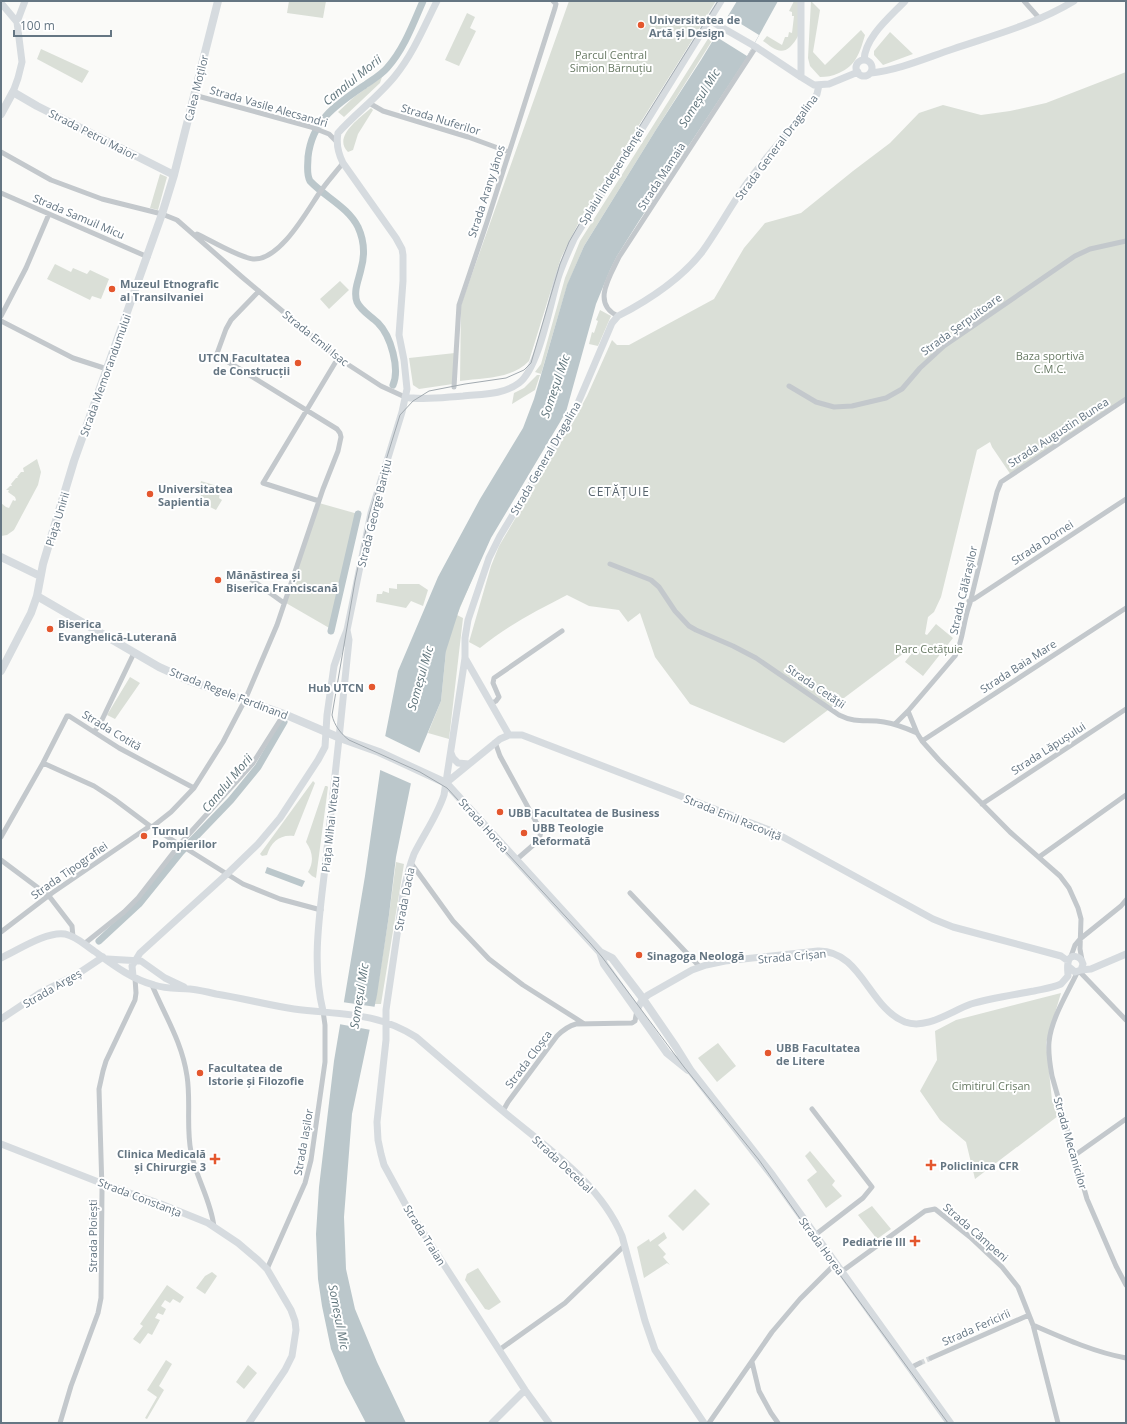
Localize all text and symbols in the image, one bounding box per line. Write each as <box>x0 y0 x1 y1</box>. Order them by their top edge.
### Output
scale bar <box>14 12 111 38</box>
place label: Universitatea de Artă și Design <box>649 12 741 40</box>
text: 100 m <box>20 17 55 34</box>
marker: Universitatea de Artă și Design <box>636 20 646 30</box>
park label: Parcul Central Simion Bărnuțiu <box>570 47 652 75</box>
water label: Canalul Morii <box>319 50 386 109</box>
street label: Calea Moților <box>180 53 212 123</box>
water label: Someșul Mic <box>674 65 724 130</box>
street label: Strada Vasile Alecsandri <box>208 82 330 130</box>
street label: Strada General Dragalina <box>731 91 821 203</box>
street label: Strada Nuferilor <box>399 100 483 138</box>
street label: Strada Petru Maior <box>46 105 140 163</box>
street label: Splaiul Independenței <box>575 125 647 227</box>
street label: Strada Mamaia <box>634 139 688 213</box>
street label: Strada Arany János <box>464 143 508 239</box>
street label: Strada Samuil Micu <box>31 190 127 242</box>
place label: Muzeul Etnografic al Transilvaniei <box>120 276 219 304</box>
marker: Muzeul Etnografic al Transilvaniei <box>107 284 117 294</box>
street label: Strada Șerpuitoare <box>918 290 1004 358</box>
street label: Strada Emil Isac <box>280 307 352 369</box>
street label: Strada Memorandumului <box>76 312 134 438</box>
park label: Baza sportivă C.M.C. <box>1016 348 1084 376</box>
place label: UTCN Facultatea de Construcții <box>198 350 290 378</box>
water label: Someșul Mic <box>536 352 574 420</box>
marker: UTCN Facultatea de Construcții <box>293 358 303 368</box>
street label: Strada Augustin Bunea <box>1005 394 1111 470</box>
street label: Strada General Dragalina <box>506 399 584 517</box>
street label: Strada George Barițiu <box>353 458 395 568</box>
place label: Universitatea Sapientia <box>158 481 233 509</box>
district label: CETĂȚUIE <box>588 483 650 500</box>
marker: Universitatea Sapientia <box>145 489 155 499</box>
street label: Piața Unirii <box>42 490 72 548</box>
street label: Strada Dornei <box>1008 516 1076 568</box>
street label: Strada Călărașilor <box>945 544 981 636</box>
place label: Mănăstirea și Biserica Franciscană <box>226 567 338 595</box>
marker: Mănăstirea și Biserica Franciscană <box>213 575 223 585</box>
place label: Biserica Evanghelică-Luterană <box>58 616 177 644</box>
marker: Biserica Evanghelică-Luterană <box>45 624 55 634</box>
street label: Strada Baia Mare <box>977 636 1059 696</box>
park label: Parc Cetățuie <box>895 641 963 656</box>
water label: Someșul Mic <box>403 643 437 712</box>
street label: Strada Cetății <box>783 661 849 711</box>
street label: Strada Regele Ferdinand <box>168 664 290 722</box>
place label: Hub UTCN <box>308 680 364 695</box>
marker: Hub UTCN <box>367 682 377 692</box>
street label: Strada Cotită <box>80 706 144 754</box>
street label: Strada Lăpușului <box>1008 718 1088 778</box>
water label: Canalul Morii <box>198 750 257 816</box>
street label: Piața Mihai Viteazu <box>317 775 343 873</box>
street label: Strada Emil Racoviță <box>682 791 784 843</box>
street label: Strada Horea <box>456 795 512 855</box>
place label: UBB Facultatea de Business <box>508 805 660 820</box>
marker: UBB Facultatea de Business <box>495 807 505 817</box>
place label: UBB Teologie Reformată <box>532 820 604 848</box>
place label: Turnul Pompierilor <box>152 823 217 851</box>
marker: UBB Teologie Reformată <box>519 828 529 838</box>
marker: Turnul Pompierilor <box>139 831 149 841</box>
street label: Strada Tipografiei <box>28 838 110 902</box>
street label: Strada Dacia <box>390 866 418 932</box>
street label: Strada Crișan <box>757 946 827 966</box>
place label: Sinagoga Neologă <box>647 948 744 963</box>
marker: Sinagoga Neologă <box>634 950 644 960</box>
water label: Someșul Mic <box>345 962 373 1030</box>
street label: Strada Argeș <box>20 965 84 1011</box>
street label: Strada Cloșca <box>501 1027 555 1091</box>
place label: UBB Facultatea de Litere <box>776 1040 860 1068</box>
marker: UBB Facultatea de Litere <box>763 1048 773 1058</box>
place label: Facultatea de Istorie și Filozofie <box>208 1060 304 1088</box>
marker: Facultatea de Istorie și Filozofie <box>195 1068 205 1078</box>
park label: Cimitirul Crișan <box>952 1078 1030 1093</box>
street label: Strada Mecanicilor <box>1051 1095 1091 1191</box>
street label: Strada Iașilor <box>290 1107 316 1176</box>
street label: Strada Decebal <box>530 1132 596 1196</box>
place label: Clinica Medicală și Chirurgie 3 <box>117 1146 206 1174</box>
marker: Clinica Medicală și Chirurgie 3 <box>209 1153 221 1165</box>
place label: Policlinica CFR <box>940 1158 1020 1173</box>
marker: Policlinica CFR <box>925 1159 937 1171</box>
street label: Strada Constanța <box>96 1174 184 1220</box>
street label: Strada Ploiești <box>85 1199 100 1273</box>
street label: Strada Câmpeni <box>940 1199 1012 1265</box>
street label: Strada Traian <box>400 1202 450 1268</box>
street label: Strada Horea <box>796 1214 848 1278</box>
place label: Pediatrie III <box>842 1234 906 1249</box>
marker: Pediatrie III <box>909 1235 921 1247</box>
water label: Someșul Mic <box>324 1283 354 1352</box>
street label: Strada Fericirii <box>939 1305 1013 1349</box>

